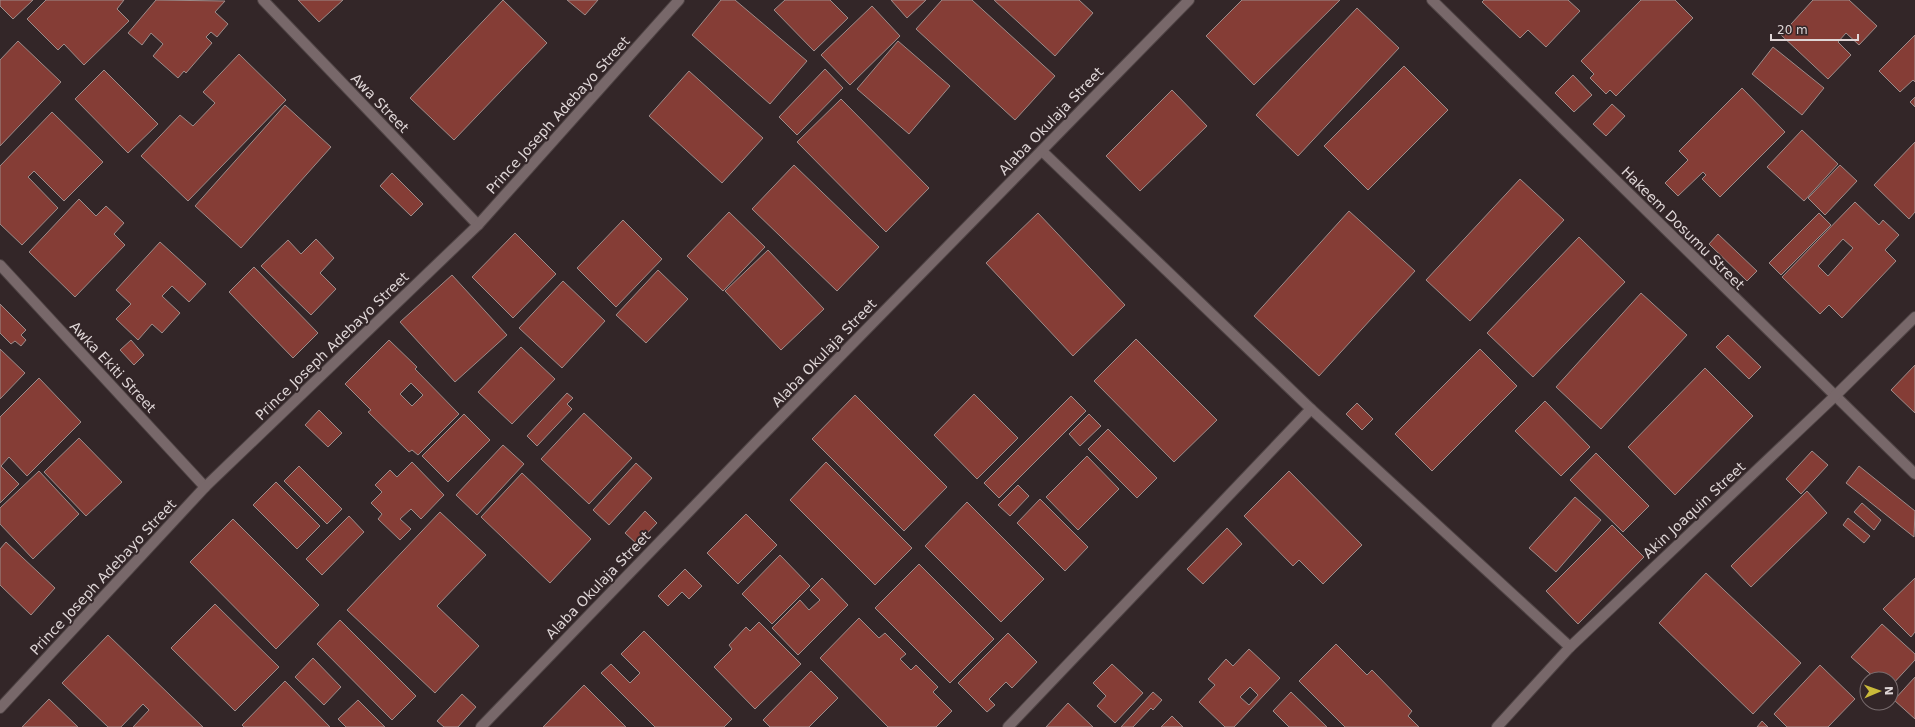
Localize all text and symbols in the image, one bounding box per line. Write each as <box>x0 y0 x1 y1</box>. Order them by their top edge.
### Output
scale bar <box>1771 16 1858 42</box>
text: 20 m <box>1777 23 1808 37</box>
street label: Prince Joseph Adebayo Street <box>483 33 633 197</box>
street label: Alaba Okulaja Street <box>995 63 1107 178</box>
street label: Awa Street <box>348 70 413 136</box>
street label: Hakeem Dosumu Street <box>1618 163 1748 293</box>
street label: Prince Joseph Adebayo Street <box>252 268 412 423</box>
street label: Alaba Okulaja Street <box>768 295 880 410</box>
street label: Awka Ekiti Street <box>67 318 160 416</box>
street label: Akin Joaquin Street <box>1640 458 1749 561</box>
street label: Prince Joseph Adebayo Street <box>27 496 180 658</box>
street label: Alaba Okulaja Street <box>542 527 654 642</box>
north arrow <box>1859 671 1899 711</box>
text: N <box>1882 686 1895 696</box>

